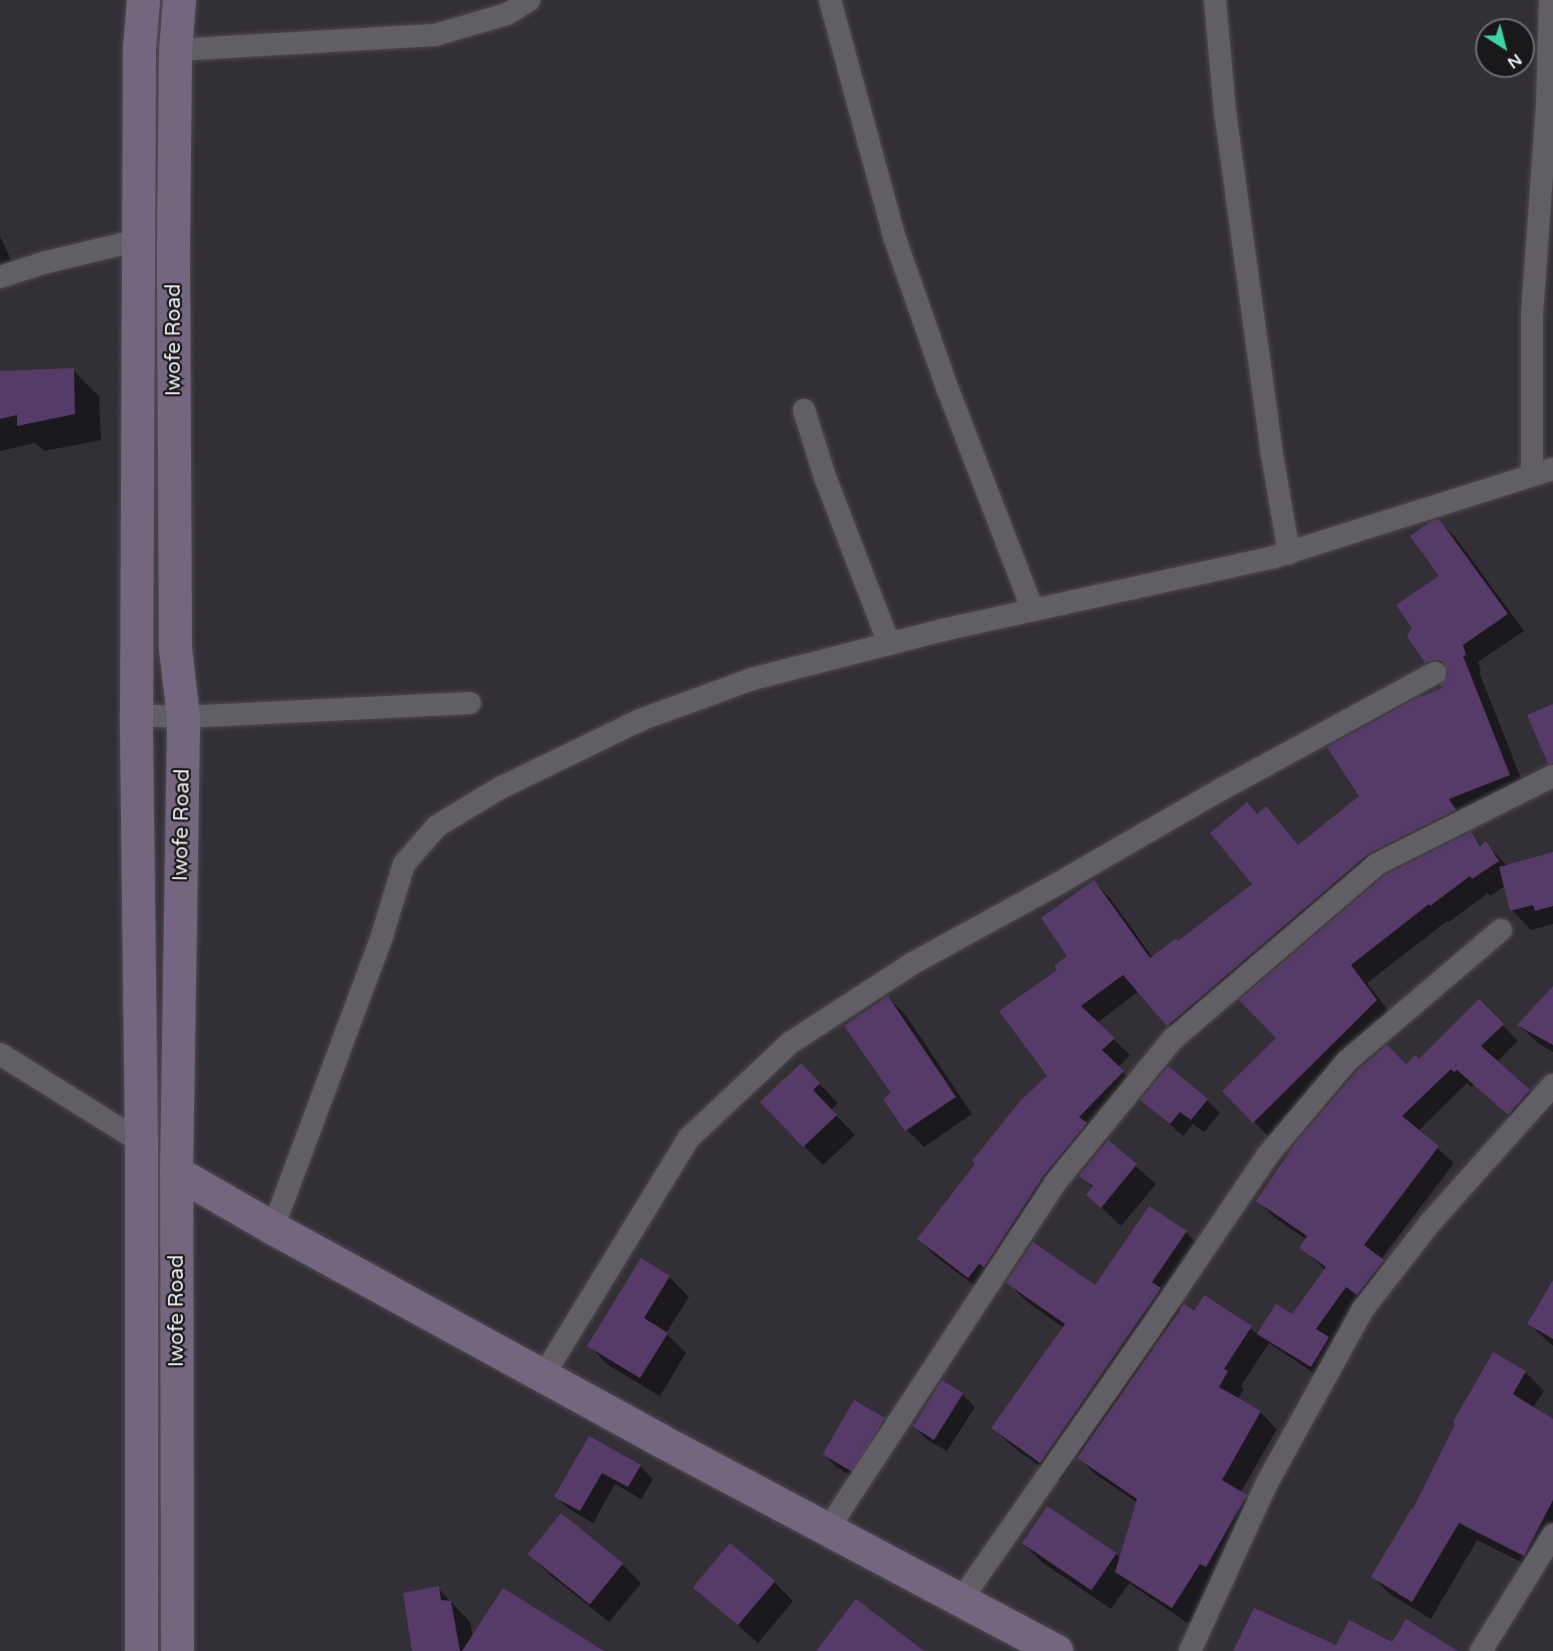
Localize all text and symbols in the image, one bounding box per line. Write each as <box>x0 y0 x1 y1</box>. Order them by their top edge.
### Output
north arrow <box>1475 18 1535 78</box>
text: N <box>1503 49 1525 73</box>
street label: Iwofe Road <box>161 284 187 396</box>
street label: Iwofe Road <box>168 769 196 881</box>
street label: Iwofe Road <box>164 1255 190 1367</box>

